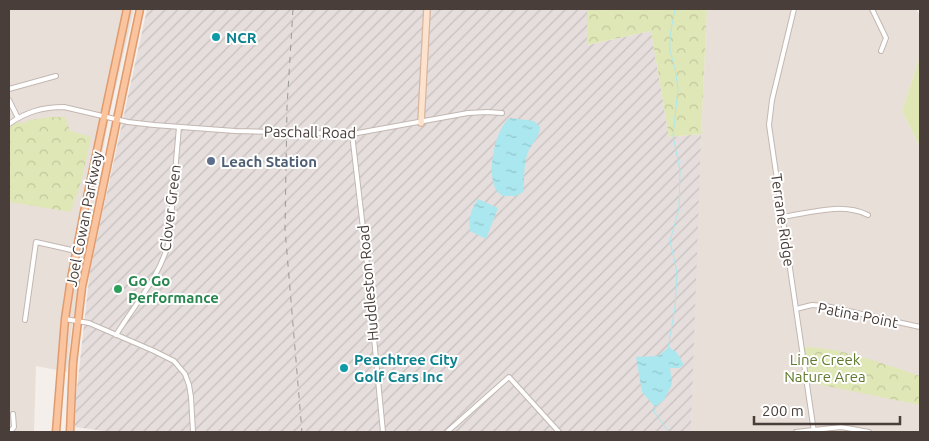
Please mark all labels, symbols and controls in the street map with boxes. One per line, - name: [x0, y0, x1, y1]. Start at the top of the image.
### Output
- place label: NCR: [226, 29, 257, 46]
- marker: NCR: [210, 31, 222, 43]
- street label: Paschall Road: [264, 123, 356, 141]
- street label: Joel Cowan Parkway: [63, 150, 105, 288]
- place label: Leach Station: [221, 153, 317, 170]
- marker: Leach Station: [205, 155, 217, 167]
- street label: Clover Green: [156, 164, 184, 252]
- street label: Terrane Ridge: [768, 172, 798, 268]
- street label: Huddleston Road: [354, 224, 382, 342]
- place label: Go Go Performance: [128, 272, 219, 306]
- marker: Go Go Performance: [112, 283, 124, 295]
- street label: Patina Point: [816, 299, 900, 331]
- place label: Peachtree City Golf Cars Inc: [354, 351, 458, 385]
- park label: Line Creek Nature Area: [784, 351, 866, 385]
- marker: Peachtree City Golf Cars Inc: [338, 362, 350, 374]
- scale bar: [754, 394, 900, 426]
- text: 200 m: [762, 402, 804, 419]

